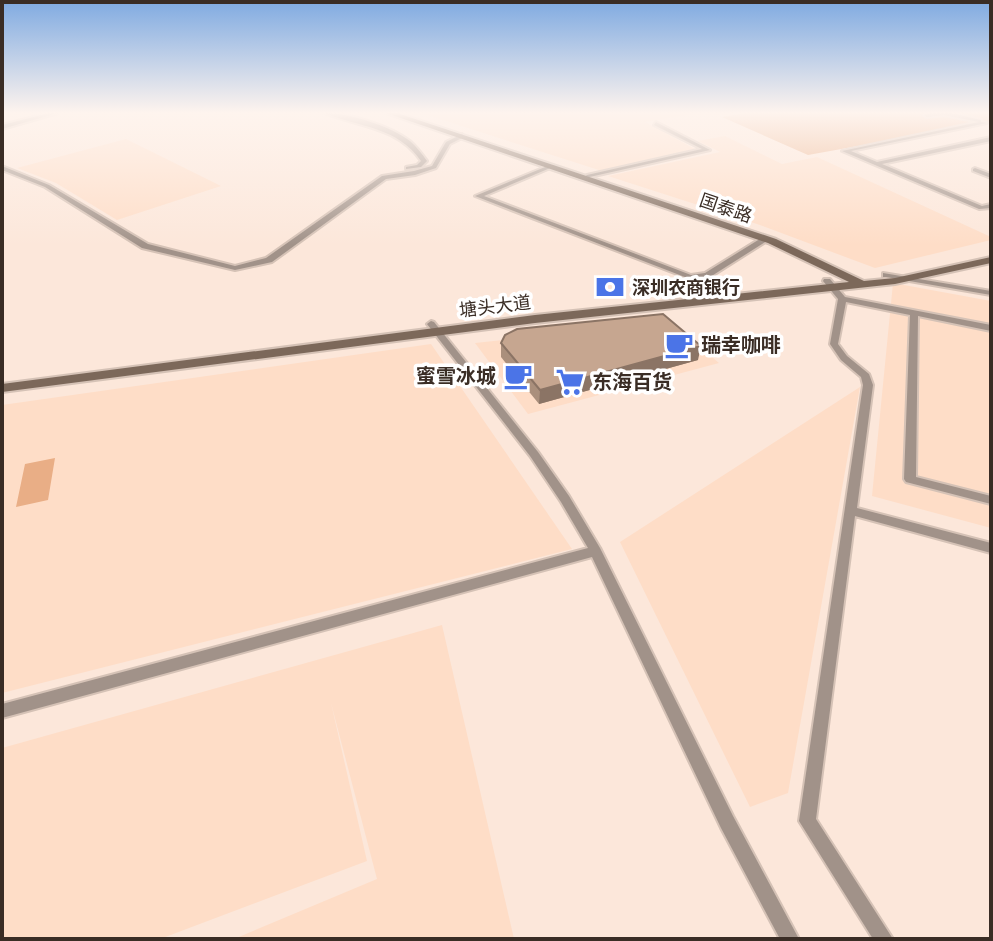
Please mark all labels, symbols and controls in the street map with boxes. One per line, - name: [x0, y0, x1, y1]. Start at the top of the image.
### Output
- street label: 国泰路: [697, 189, 755, 227]
- bank icon: 深圳农商银行: [595, 272, 625, 302]
- place label: 深圳农商银行: [632, 277, 740, 298]
- street label: 塘头大道: [458, 291, 532, 321]
- cafe icon: 瑞幸咖啡: [664, 330, 694, 360]
- place label: 瑞幸咖啡: [701, 333, 781, 357]
- cafe icon: 蜜雪冰城: [503, 361, 533, 391]
- place label: 蜜雪冰城: [416, 364, 496, 388]
- supermarket icon: 东海百货: [555, 367, 585, 397]
- place label: 东海百货: [592, 370, 672, 394]

